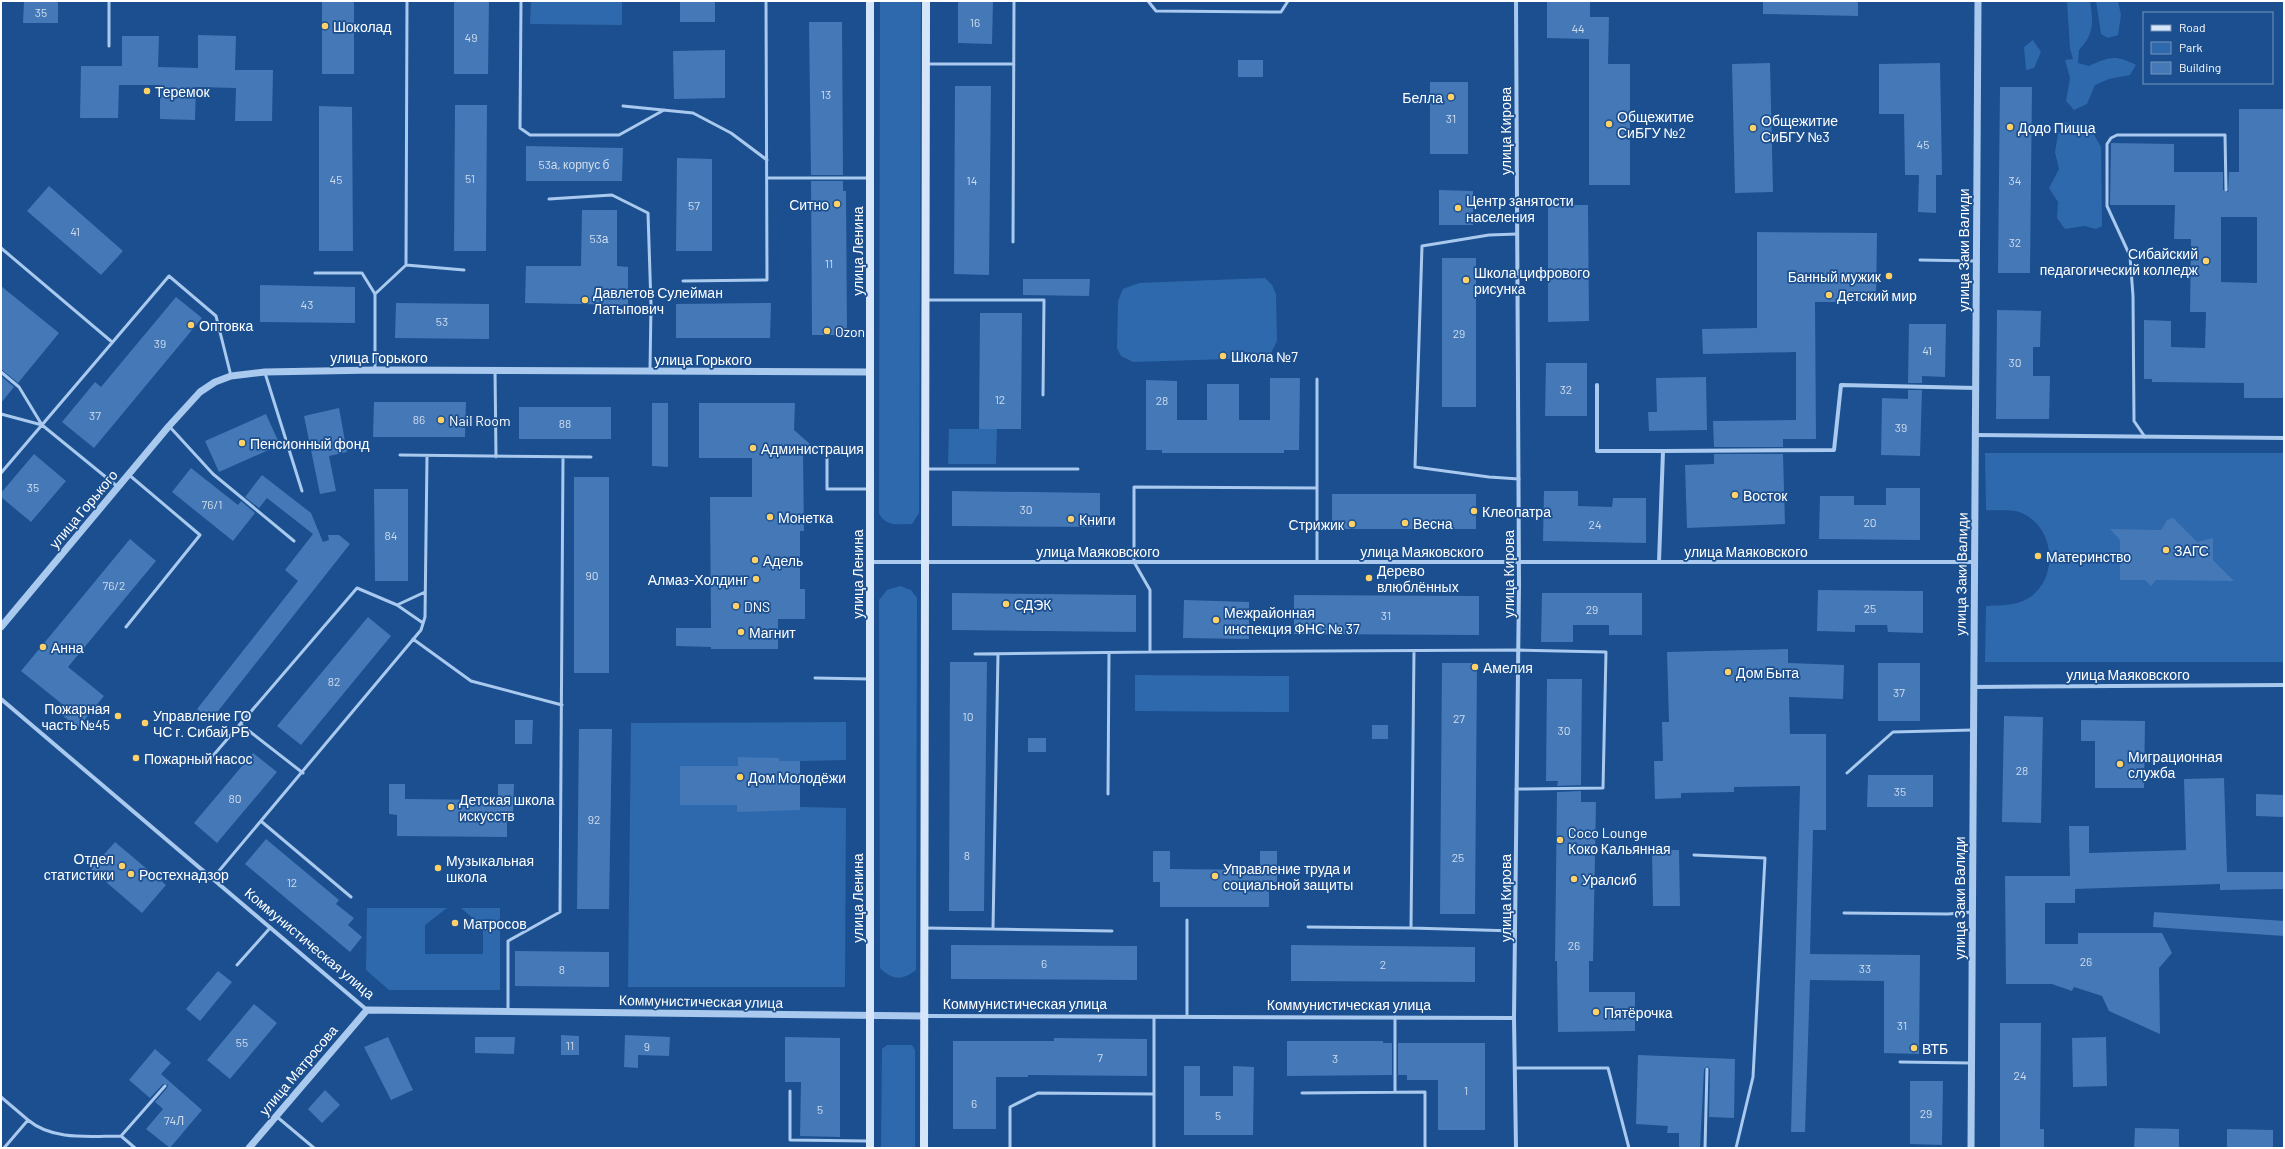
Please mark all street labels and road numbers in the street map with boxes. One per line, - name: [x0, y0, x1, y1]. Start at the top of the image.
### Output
- street label: улица Кирова: [1497, 87, 1514, 175]
- street label: улица Заки Валиди: [1955, 188, 1972, 312]
- street label: улица Ленина: [849, 206, 866, 296]
- street label: улица Горького: [330, 349, 428, 366]
- street label: улица Горького: [654, 351, 752, 368]
- street label: улица Горького: [45, 466, 121, 552]
- street label: улица Заки Валиди: [1951, 512, 1971, 636]
- street label: улица Ленина: [849, 529, 866, 619]
- street label: улица Кирова: [1500, 530, 1517, 618]
- street label: улица Маяковского: [1036, 543, 1160, 560]
- street label: улица Маяковского: [1360, 543, 1484, 560]
- street label: улица Маяковского: [1684, 543, 1808, 560]
- street label: улица Маяковского: [2066, 666, 2190, 683]
- street label: улица Заки Валиди: [1951, 836, 1968, 960]
- street label: улица Ленина: [849, 853, 866, 943]
- street label: улица Кирова: [1497, 854, 1514, 942]
- street label: Коммунистическая улица: [242, 884, 379, 1002]
- street label: Коммунистическая улица: [619, 991, 783, 1011]
- street label: Коммунистическая улица: [943, 995, 1107, 1012]
- street label: Коммунистическая улица: [1267, 996, 1431, 1013]
- street label: улица Матросова: [255, 1021, 341, 1119]

